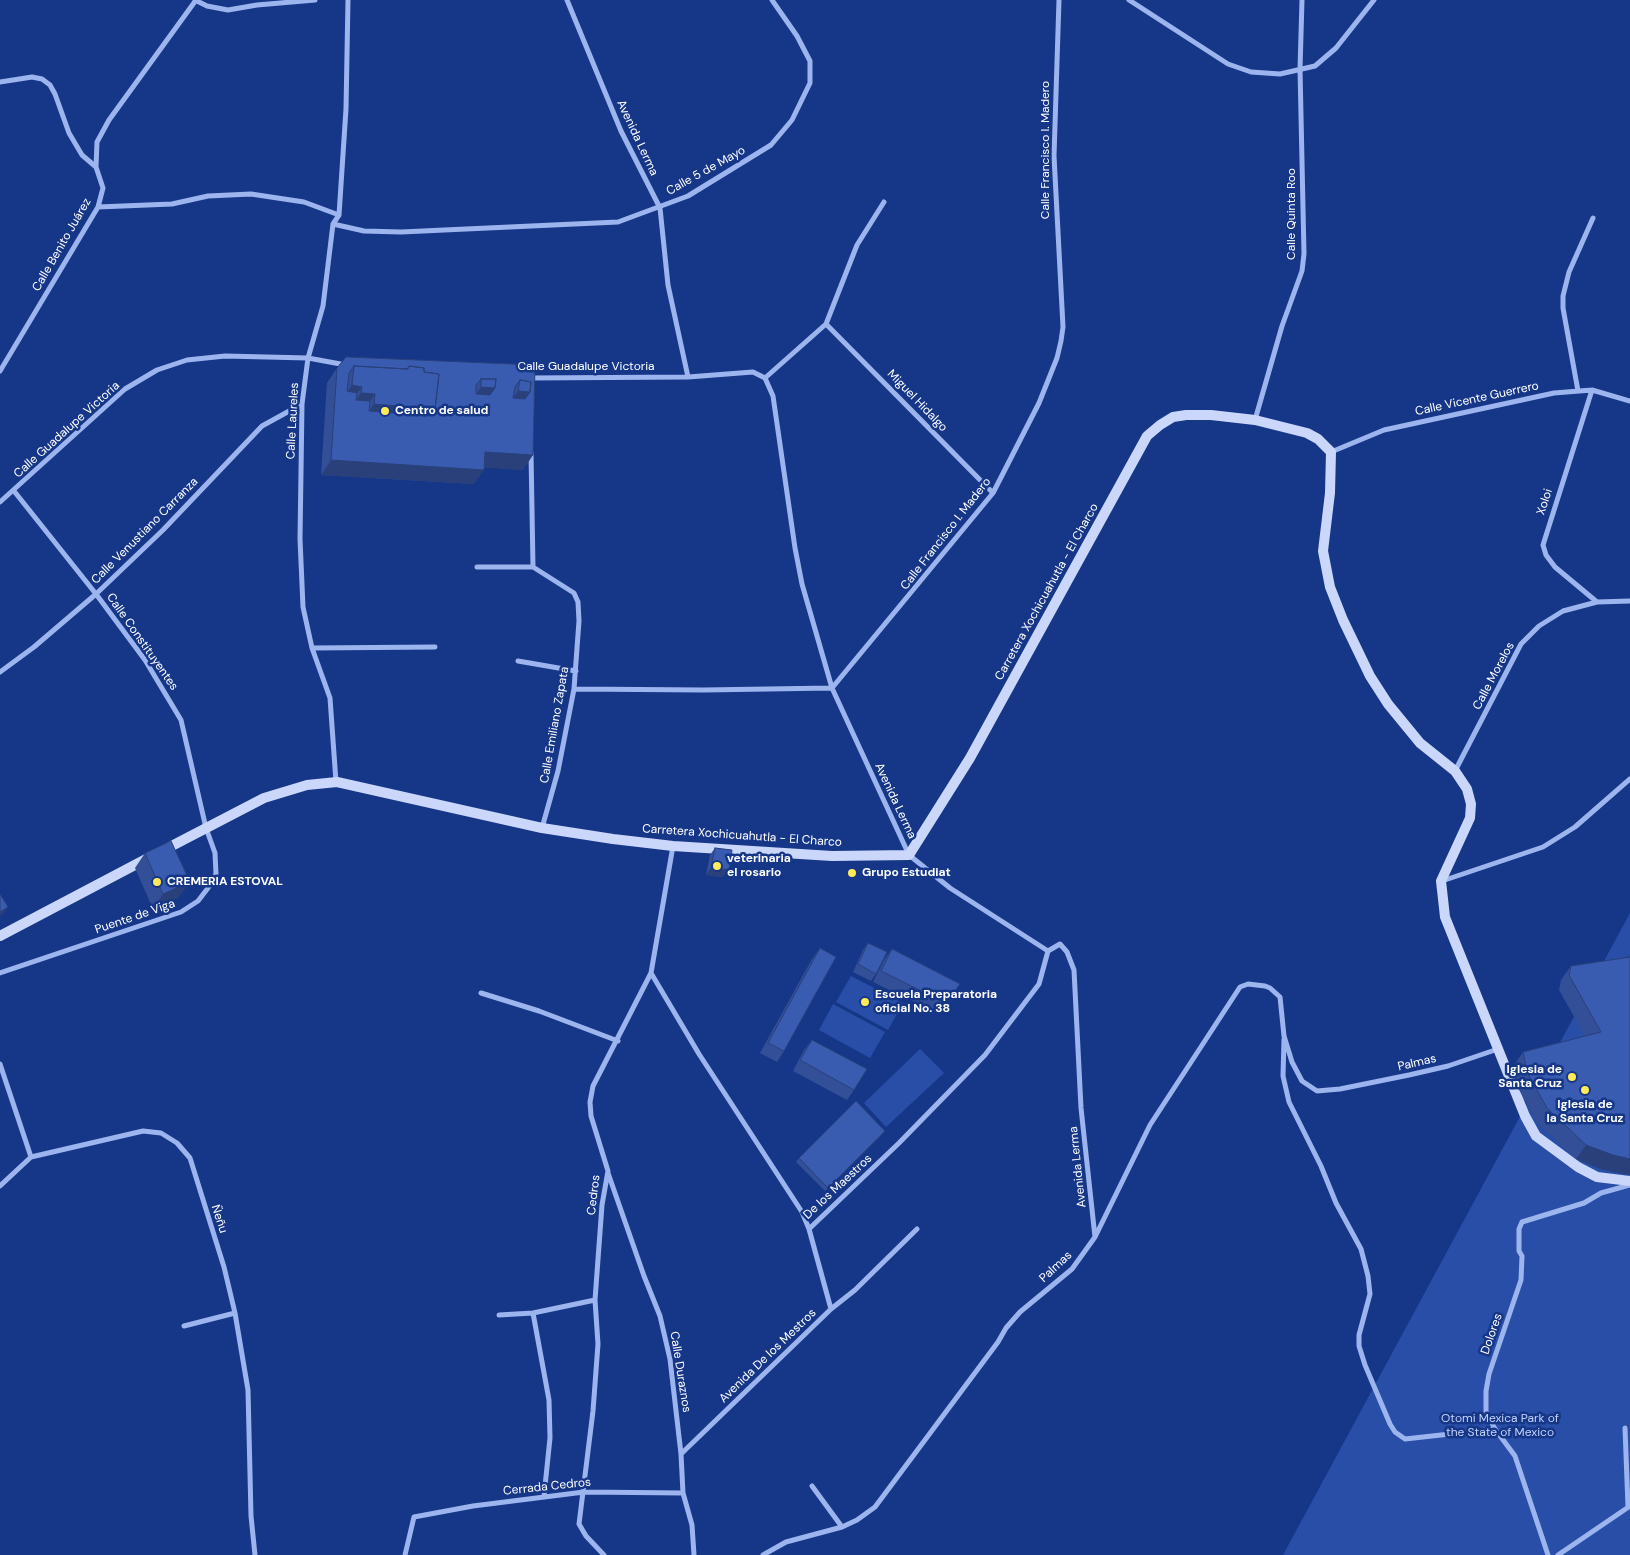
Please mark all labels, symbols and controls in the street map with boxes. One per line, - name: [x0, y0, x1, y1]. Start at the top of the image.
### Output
- street label: Calle Francisco I. Madero: [1039, 81, 1053, 219]
- street label: Avenida Lerma: [613, 98, 661, 178]
- street label: Calle 5 de Mayo: [664, 143, 748, 199]
- street label: Calle Quinta Roo: [1285, 168, 1299, 260]
- street label: Calle Benito Juárez: [29, 196, 95, 294]
- street label: Calle Guadalupe Victoria: [517, 360, 655, 374]
- street label: Miguel Hidalgo: [884, 367, 950, 435]
- street label: Calle Guadalupe Victoria: [11, 379, 123, 481]
- street label: Calle Vicente Guerrero: [1414, 379, 1540, 419]
- street label: Calle Laureles: [284, 382, 302, 460]
- place label: Centro de salud: [395, 404, 488, 418]
- marker: Centro de salud: [379, 405, 391, 417]
- street label: Calle Venustiano Carranza: [89, 475, 201, 587]
- street label: Calle Francisco I. Madero: [898, 475, 994, 593]
- street label: Xoloi: [1534, 487, 1556, 517]
- street label: Carretera Xochicuahutla - El Charco: [992, 501, 1102, 683]
- street label: Calle Constituyentes: [103, 591, 181, 693]
- street label: Calle Morelos: [1470, 640, 1518, 712]
- street label: Calle Emiliano Zapata: [538, 666, 572, 784]
- street label: Avenida Lerma: [871, 761, 919, 841]
- street label: Carretera Xochicuahutla - El Charco: [642, 822, 842, 850]
- place label: veterinaria el rosario: [727, 852, 791, 880]
- marker: veterinaria el rosario: [711, 860, 723, 872]
- place label: Grupo Estudiat: [862, 866, 951, 880]
- marker: Grupo Estudiat: [846, 867, 858, 879]
- place label: CREMERIA ESTOVAL: [167, 875, 283, 889]
- marker: CREMERIA ESTOVAL: [151, 876, 163, 888]
- street label: Puente de Viga: [93, 897, 177, 937]
- place label: Escuela Preparatoria oficial No. 38: [875, 988, 997, 1016]
- marker: Escuela Preparatoria oficial No. 38: [859, 996, 871, 1008]
- street label: Palmas: [1396, 1052, 1438, 1074]
- place label: Iglesia de Santa Cruz: [1498, 1063, 1562, 1091]
- marker: Iglesia de Santa Cruz: [1566, 1071, 1578, 1083]
- marker: Iglesia de la Santa Cruz: [1579, 1084, 1591, 1096]
- place label: Iglesia de la Santa Cruz: [1547, 1098, 1623, 1126]
- street label: Avenida Lerma: [1067, 1126, 1089, 1208]
- street label: De los Maestros: [801, 1152, 875, 1222]
- street label: Cedros: [584, 1174, 604, 1216]
- street label: Ñeñu: [208, 1203, 230, 1235]
- street label: Palmas: [1037, 1248, 1075, 1286]
- street label: Avenida De los Mestros: [717, 1306, 819, 1406]
- street label: Dolores: [1478, 1312, 1506, 1356]
- street label: Calle Duraznos: [666, 1330, 694, 1414]
- park label: Otomi Mexica Park of the State of Mexico: [1441, 1412, 1559, 1440]
- street label: Cerrada Cedros: [502, 1475, 592, 1499]

